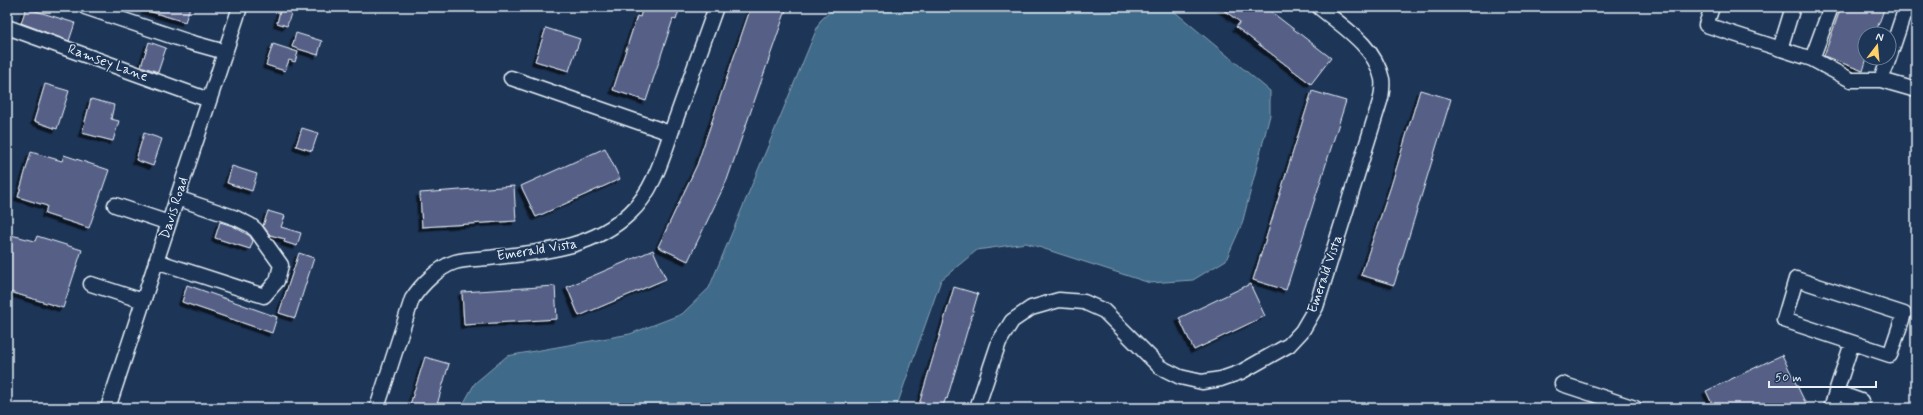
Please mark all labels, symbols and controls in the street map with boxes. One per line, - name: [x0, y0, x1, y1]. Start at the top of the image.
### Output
- north arrow: [1857, 26, 1897, 66]
- text: N: [1874, 30, 1885, 45]
- street label: Ramsey Lane: [65, 40, 151, 86]
- street label: Davis Road: [156, 175, 192, 241]
- street label: Emerald Vista: [1303, 233, 1347, 315]
- street label: Emerald Vista: [496, 235, 578, 265]
- scale bar: [1769, 363, 1876, 389]
- text: 50 m: [1775, 370, 1802, 386]

